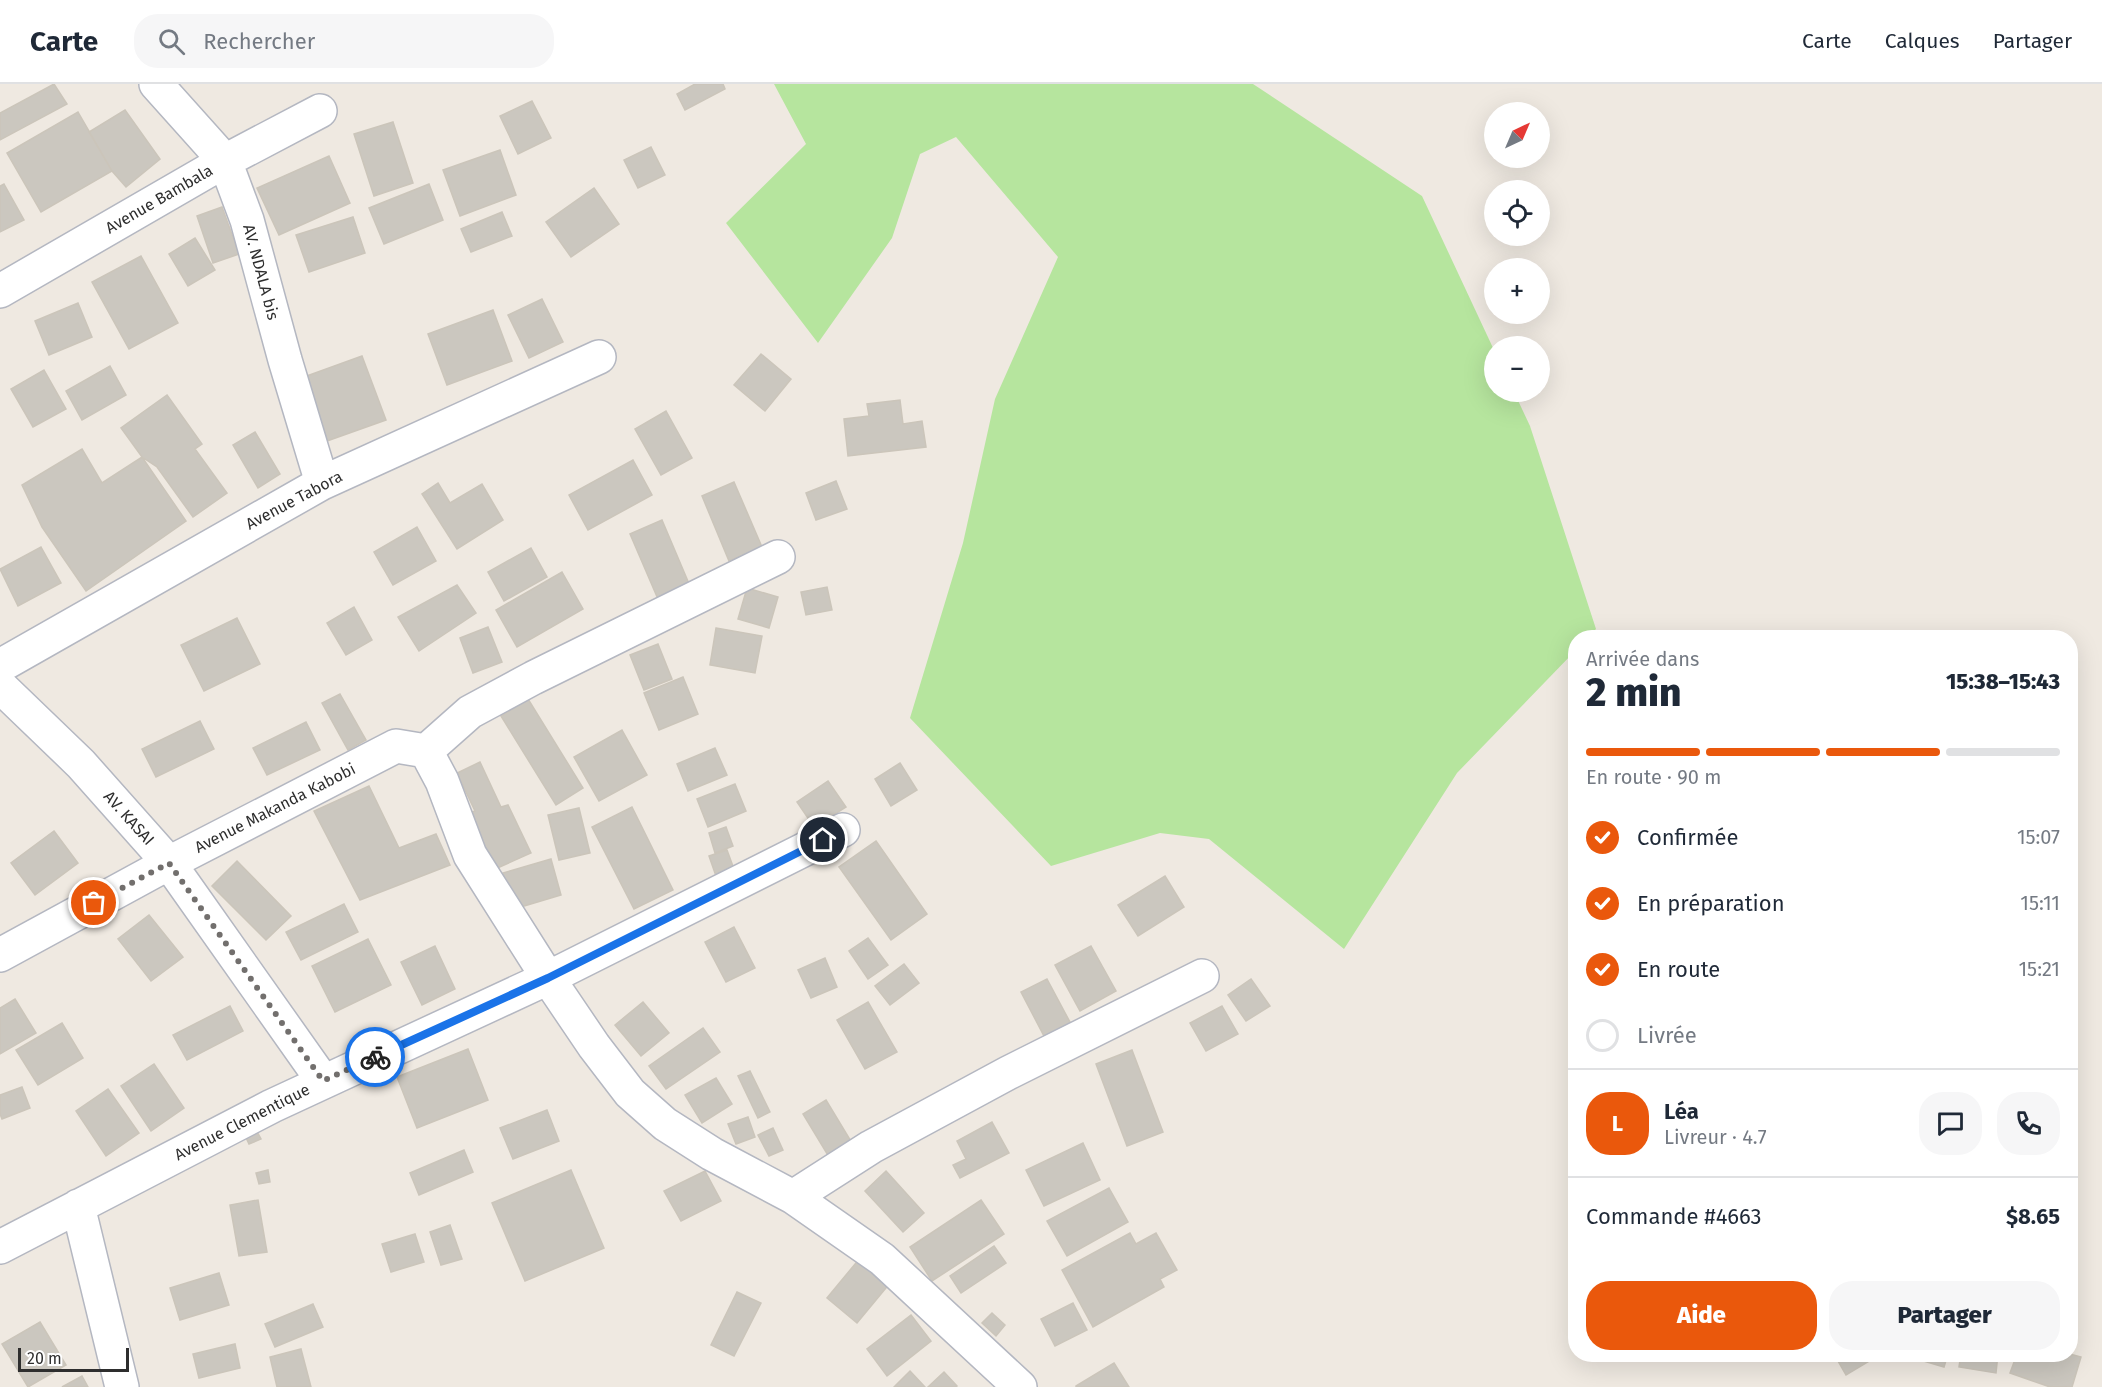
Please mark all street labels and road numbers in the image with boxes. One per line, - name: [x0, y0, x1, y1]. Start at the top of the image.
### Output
- street label: Avenue Bambala: [102, 161, 216, 237]
- street label: AV. NDALA bis: [239, 222, 283, 322]
- street label: Avenue Tabora: [242, 467, 346, 533]
- street label: Avenue Makanda Kabobi: [191, 759, 359, 857]
- street label: AV. KASAI: [100, 787, 158, 849]
- street label: Avenue Clementique: [171, 1080, 313, 1164]

